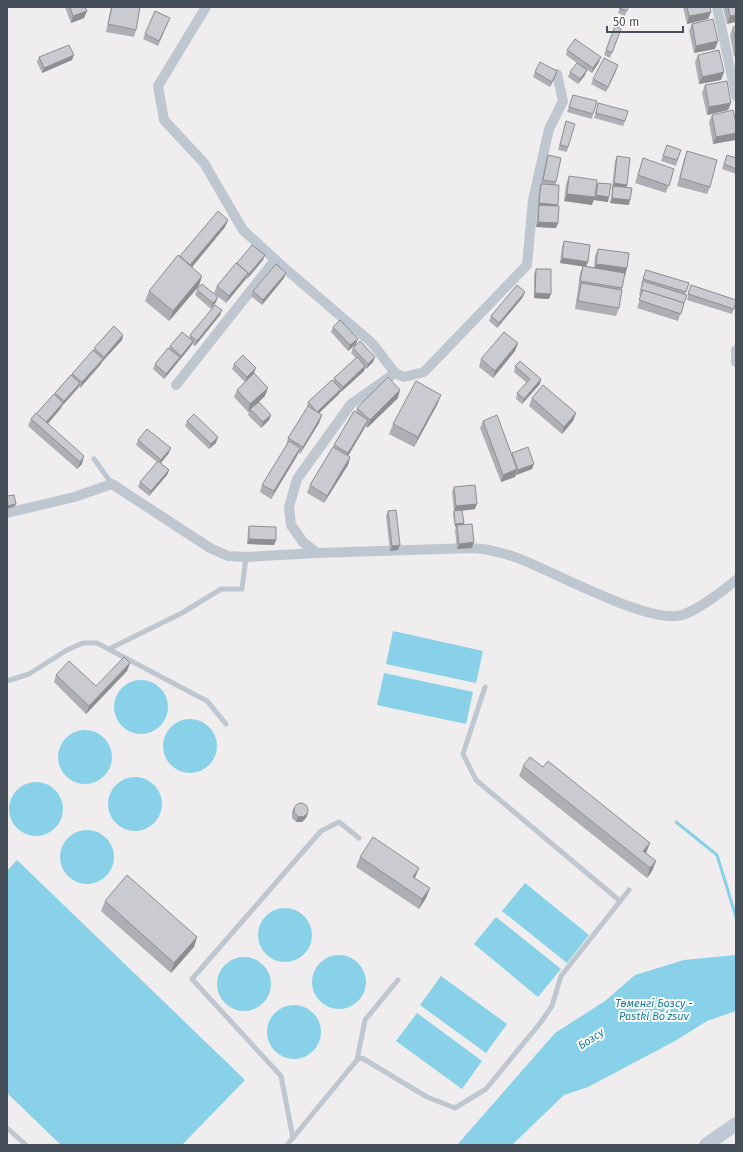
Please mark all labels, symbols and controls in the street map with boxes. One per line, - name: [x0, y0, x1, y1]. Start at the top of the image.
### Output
- scale bar: [607, 8, 683, 34]
- text: 50 m: [613, 15, 639, 29]
- water label: Төменгі Бозсу - Pastki Boʻzsuv: [615, 997, 693, 1023]
- water label: Бозсу: [576, 1025, 607, 1052]

